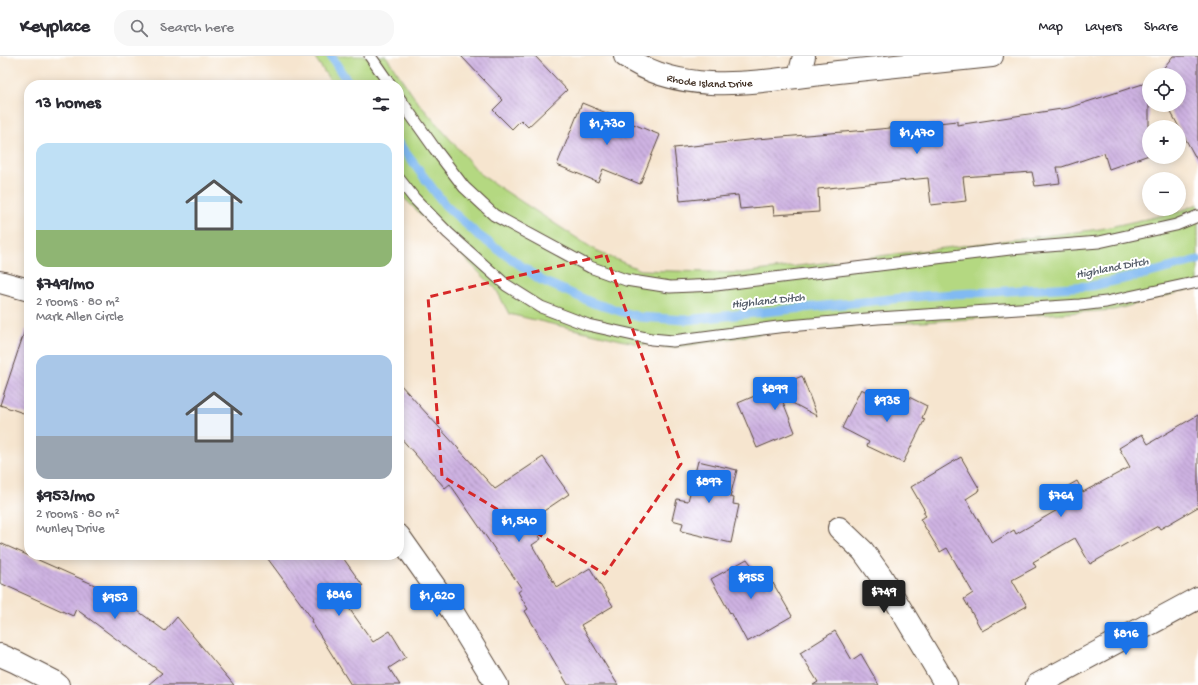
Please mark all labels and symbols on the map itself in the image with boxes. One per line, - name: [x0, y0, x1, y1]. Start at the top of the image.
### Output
- street label: Rhode Island Drive: [665, 72, 753, 91]
- pin: $1,730: [574, 112, 640, 146]
- pin: $1,470: [884, 121, 950, 155]
- water label: Highland Ditch: [1075, 255, 1150, 283]
- water label: Highland Ditch: [731, 291, 806, 313]
- pin: $899: [751, 377, 799, 411]
- pin: $935: [863, 389, 911, 423]
- pin: $897: [685, 470, 733, 504]
- pin: $764: [1037, 484, 1085, 518]
- pin: $1,540: [486, 509, 552, 543]
- pin: $955: [727, 566, 775, 600]
- pin: $749: [860, 580, 908, 614]
- pin: $846: [315, 583, 363, 617]
- pin: $1,620: [404, 584, 470, 618]
- pin: $953: [91, 586, 139, 620]
- pin: $816: [1102, 622, 1150, 656]

